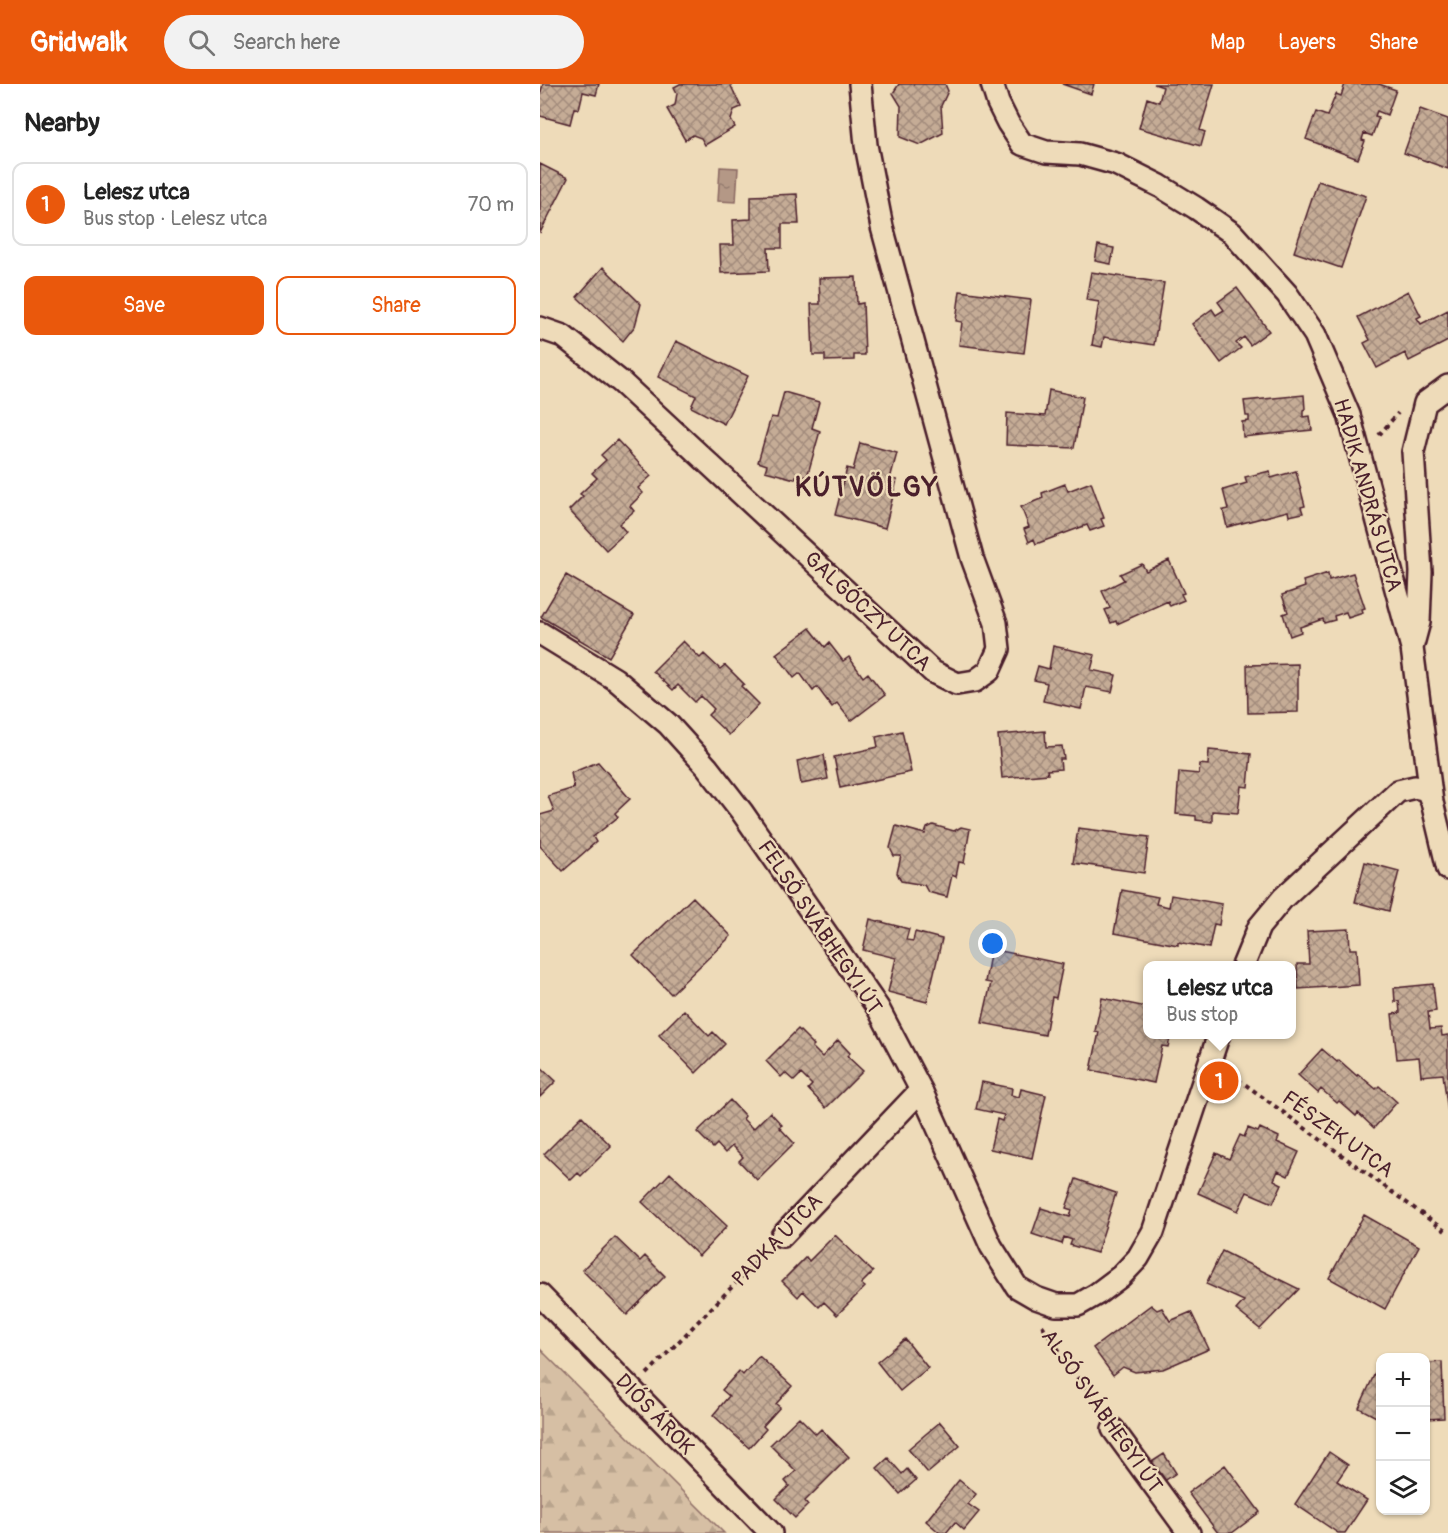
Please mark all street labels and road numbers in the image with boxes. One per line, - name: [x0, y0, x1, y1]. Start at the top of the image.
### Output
- street label: HADIK ANDRÁS UTCA: [1327, 396, 1408, 595]
- street label: GALGÓCZY UTCA: [799, 545, 937, 677]
- street label: FELSŐ SVÁBHEGYI ÚT: [751, 835, 888, 1020]
- street label: FÉSZEK UTCA: [1277, 1085, 1399, 1184]
- street label: PADKA UTCA: [726, 1188, 828, 1293]
- street label: ALSÓ SVÁBHEGYI ÚT: [1035, 1324, 1169, 1499]
- street label: DIÓS ÁROK: [609, 1367, 701, 1461]

